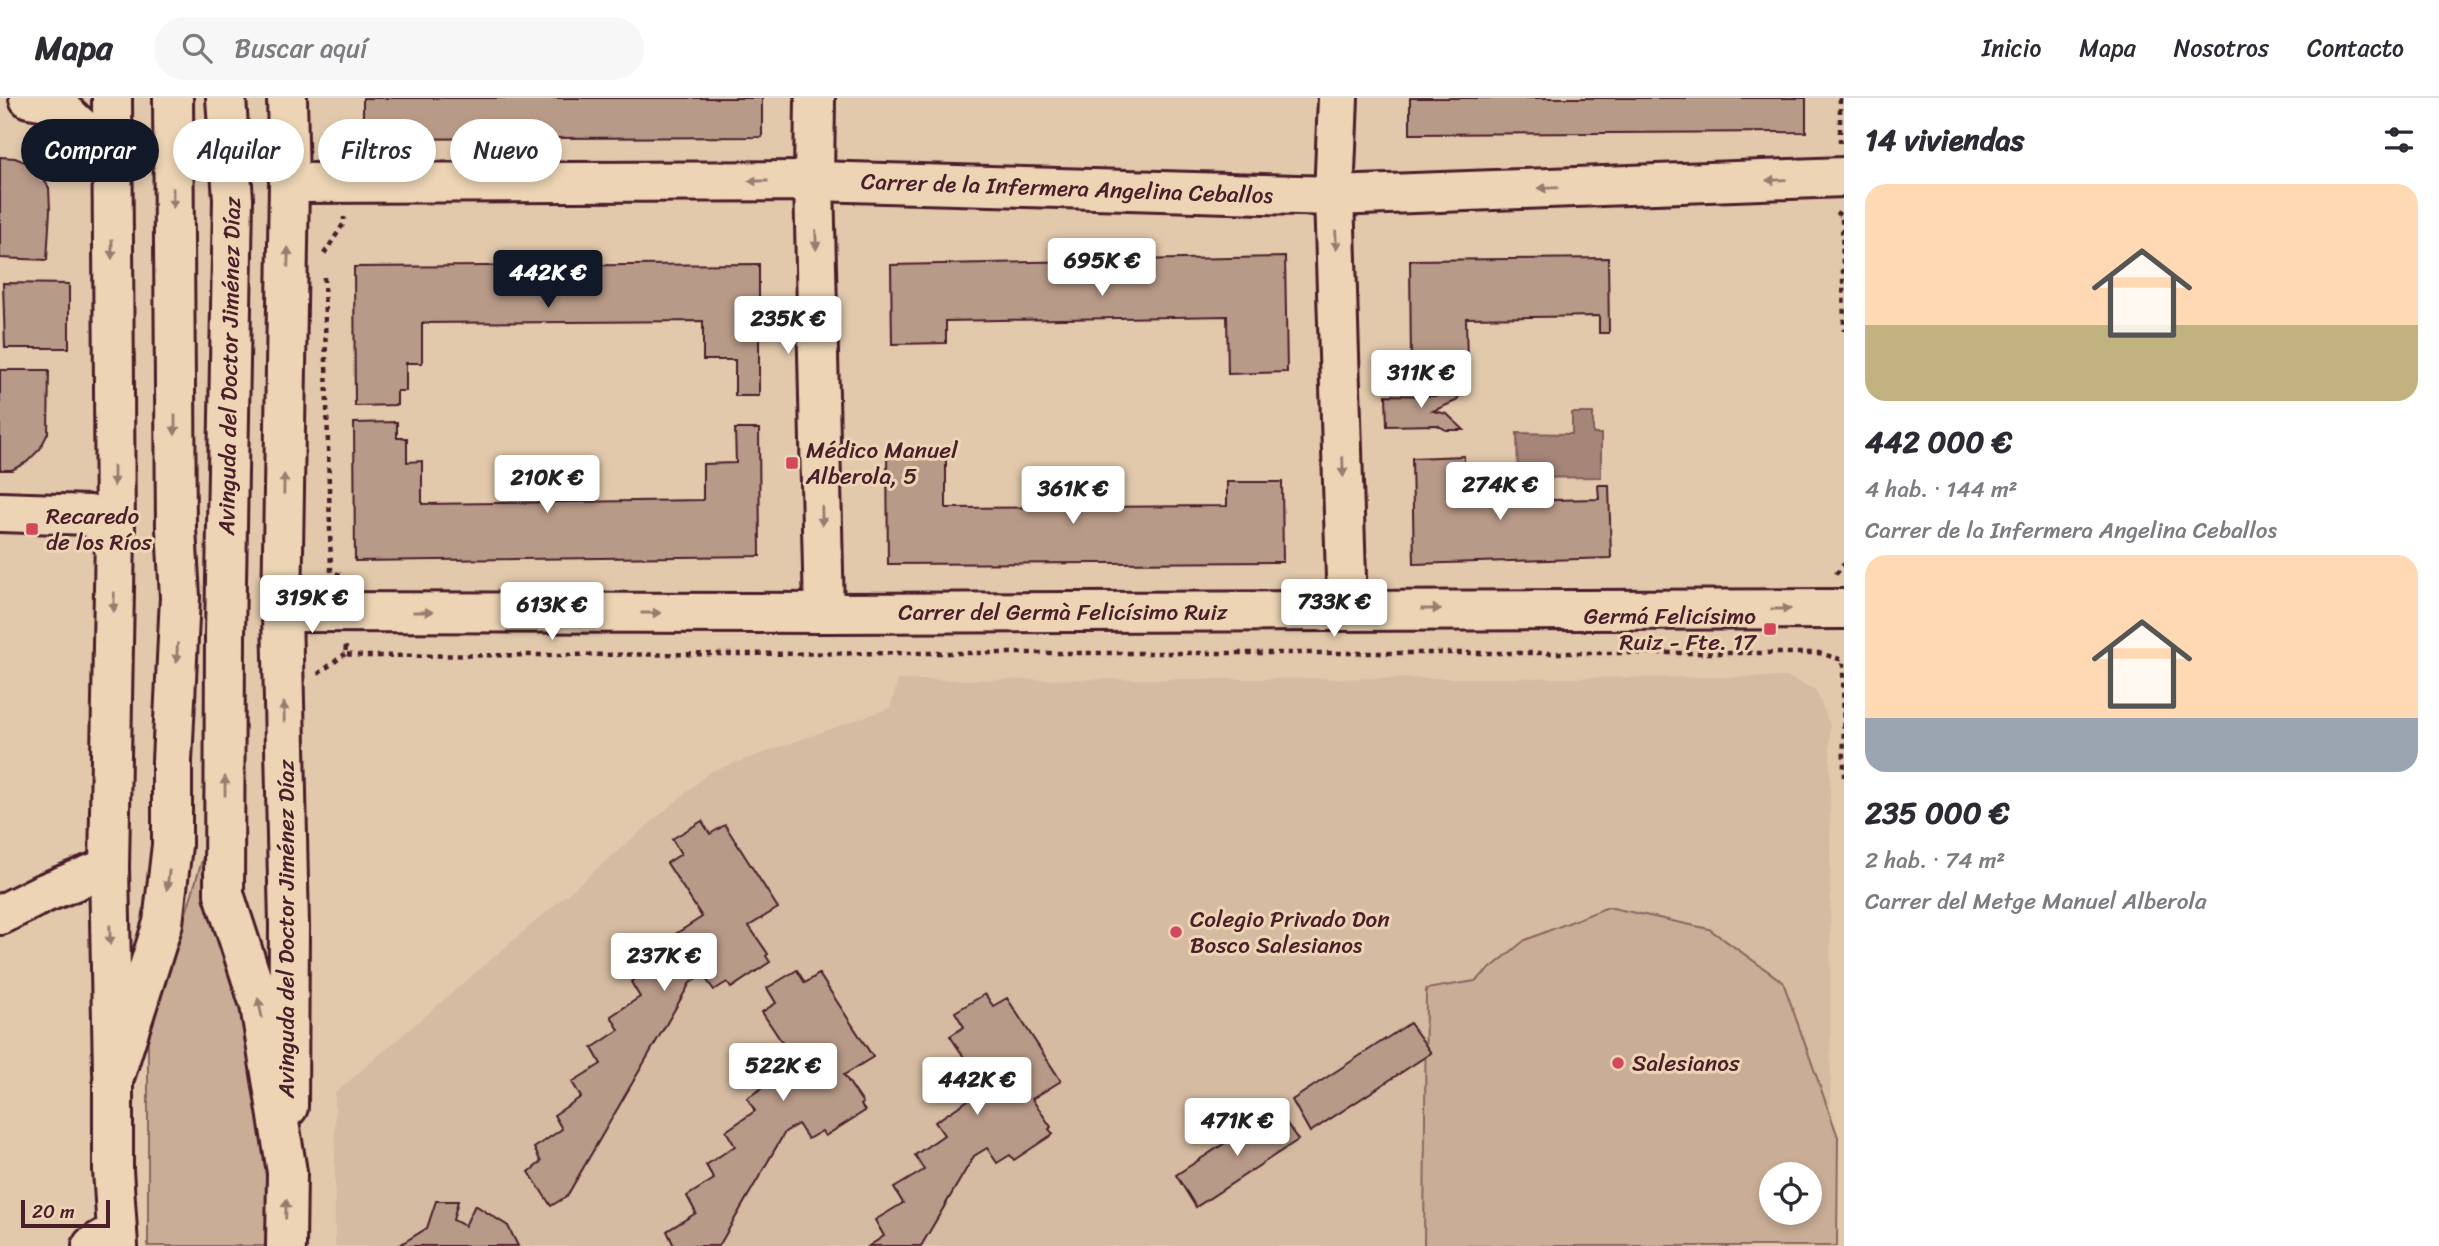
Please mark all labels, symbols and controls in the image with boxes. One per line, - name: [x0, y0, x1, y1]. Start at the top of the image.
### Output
- search box: [154, 17, 644, 80]
- text: Mapa: [35, 19, 112, 77]
- text: Buscar aquí: [234, 25, 367, 71]
- text: Inicio: [1982, 27, 2041, 69]
- text: Mapa: [2079, 27, 2136, 69]
- text: Nosotros: [2174, 27, 2269, 69]
- text: Contacto: [2307, 27, 2404, 69]
- icon: search: [178, 29, 216, 67]
- text: 14 viviendas: [1865, 113, 2024, 167]
- chip: Comprar: [21, 119, 159, 182]
- chip: Alquilar: [173, 119, 304, 182]
- chip: Filtros: [318, 119, 436, 182]
- chip: Nuevo: [450, 119, 562, 182]
- icon: filters: [2380, 121, 2418, 159]
- street label: Carrer de la Infermera Angelina Ceballos: [860, 161, 1274, 216]
- one-way arrow: [1765, 174, 1787, 185]
- one-way arrow: [747, 175, 769, 187]
- one-way arrow: [1537, 183, 1559, 194]
- one-way arrow: [167, 187, 179, 209]
- street label: Avinguda del Doctor Jiménez Díaz: [206, 195, 253, 537]
- one-way arrow: [810, 229, 821, 251]
- one-way arrow: [1330, 229, 1341, 251]
- icon: home: [2079, 230, 2205, 356]
- one-way arrow: [106, 238, 118, 260]
- pin: 695K €: [1045, 238, 1159, 298]
- text: 695K €: [1064, 240, 1140, 281]
- one-way arrow: [282, 246, 294, 268]
- pin: 442K €: [491, 250, 605, 310]
- text: 442K €: [509, 252, 587, 293]
- pin: 235K €: [731, 296, 845, 356]
- text: 235K €: [750, 298, 826, 339]
- pin: 311K €: [1364, 350, 1478, 410]
- text: 311K €: [1387, 352, 1455, 393]
- one-way arrow: [169, 415, 181, 437]
- text: 442 000 €: [1865, 415, 2012, 469]
- place label: Médico Manuel Alberola, 5: [805, 430, 958, 497]
- marker: Médico Manuel Alberola, 5: [784, 455, 800, 471]
- pin: 210K €: [490, 456, 604, 515]
- one-way arrow: [1337, 456, 1349, 478]
- text: 210K €: [511, 457, 583, 498]
- pin: 274K €: [1443, 462, 1557, 522]
- text: 274K €: [1462, 464, 1538, 505]
- one-way arrow: [108, 466, 120, 488]
- pin: 361K €: [1016, 466, 1130, 526]
- text: 361K €: [1038, 468, 1108, 509]
- text: 4 hab. · 144 m²: [1865, 469, 2018, 510]
- one-way arrow: [278, 473, 290, 495]
- place label: Recaredo de los Ríos: [46, 496, 152, 563]
- one-way arrow: [816, 505, 827, 527]
- text: Carrer de la Infermera Angelina Ceballos: [1865, 510, 2277, 551]
- marker: Recaredo de los Ríos: [24, 521, 40, 537]
- pin: 319K €: [255, 575, 369, 635]
- text: 319K €: [276, 577, 348, 618]
- pin: 733K €: [1277, 580, 1391, 639]
- text: 733K €: [1297, 581, 1371, 622]
- pin: 613K €: [495, 582, 609, 642]
- text: 613K €: [517, 584, 587, 625]
- one-way arrow: [108, 592, 119, 614]
- street label: Carrer del Germà Felicísimo Ruiz: [898, 592, 1228, 633]
- place label: Germá Felicísimo Ruiz - Fte. 17: [1584, 596, 1758, 663]
- icon: home: [2079, 601, 2205, 727]
- one-way arrow: [1420, 603, 1442, 615]
- one-way arrow: [1770, 603, 1792, 615]
- one-way arrow: [413, 606, 435, 618]
- one-way arrow: [640, 607, 662, 619]
- marker: Germá Felicísimo Ruiz - Fte. 17: [1762, 621, 1778, 637]
- one-way arrow: [172, 642, 183, 664]
- one-way arrow: [278, 701, 289, 723]
- street label: Avinguda del Doctor Jiménez Díaz: [266, 759, 307, 1099]
- one-way arrow: [219, 775, 231, 797]
- text: 235 000 €: [1865, 786, 2010, 840]
- text: 2 hab. · 74 m²: [1865, 840, 2005, 881]
- one-way arrow: [162, 869, 173, 891]
- text: Carrer del Metge Manuel Alberola: [1865, 881, 2207, 922]
- place label: Colegio Privado Don Bosco Salesianos: [1190, 899, 1390, 966]
- one-way arrow: [105, 924, 116, 946]
- marker: Colegio Privado Don Bosco Salesianos: [1168, 924, 1184, 940]
- pin: 237K €: [607, 934, 721, 993]
- text: 237K €: [627, 935, 701, 976]
- one-way arrow: [254, 997, 265, 1019]
- place label: Salesianos: [1632, 1043, 1740, 1084]
- pin: 522K €: [726, 1044, 840, 1103]
- text: 522K €: [745, 1045, 821, 1086]
- marker: Salesianos: [1610, 1055, 1626, 1071]
- pin: 442K €: [920, 1058, 1034, 1117]
- text: 442K €: [938, 1059, 1016, 1100]
- pin: 471K €: [1180, 1098, 1294, 1158]
- text: 471K €: [1201, 1100, 1273, 1141]
- map controls: [1759, 1162, 1822, 1225]
- button: locate: [1759, 1162, 1822, 1225]
- text: 20 m: [32, 1195, 75, 1228]
- scale bar: [21, 1197, 110, 1229]
- one-way arrow: [280, 1198, 291, 1220]

